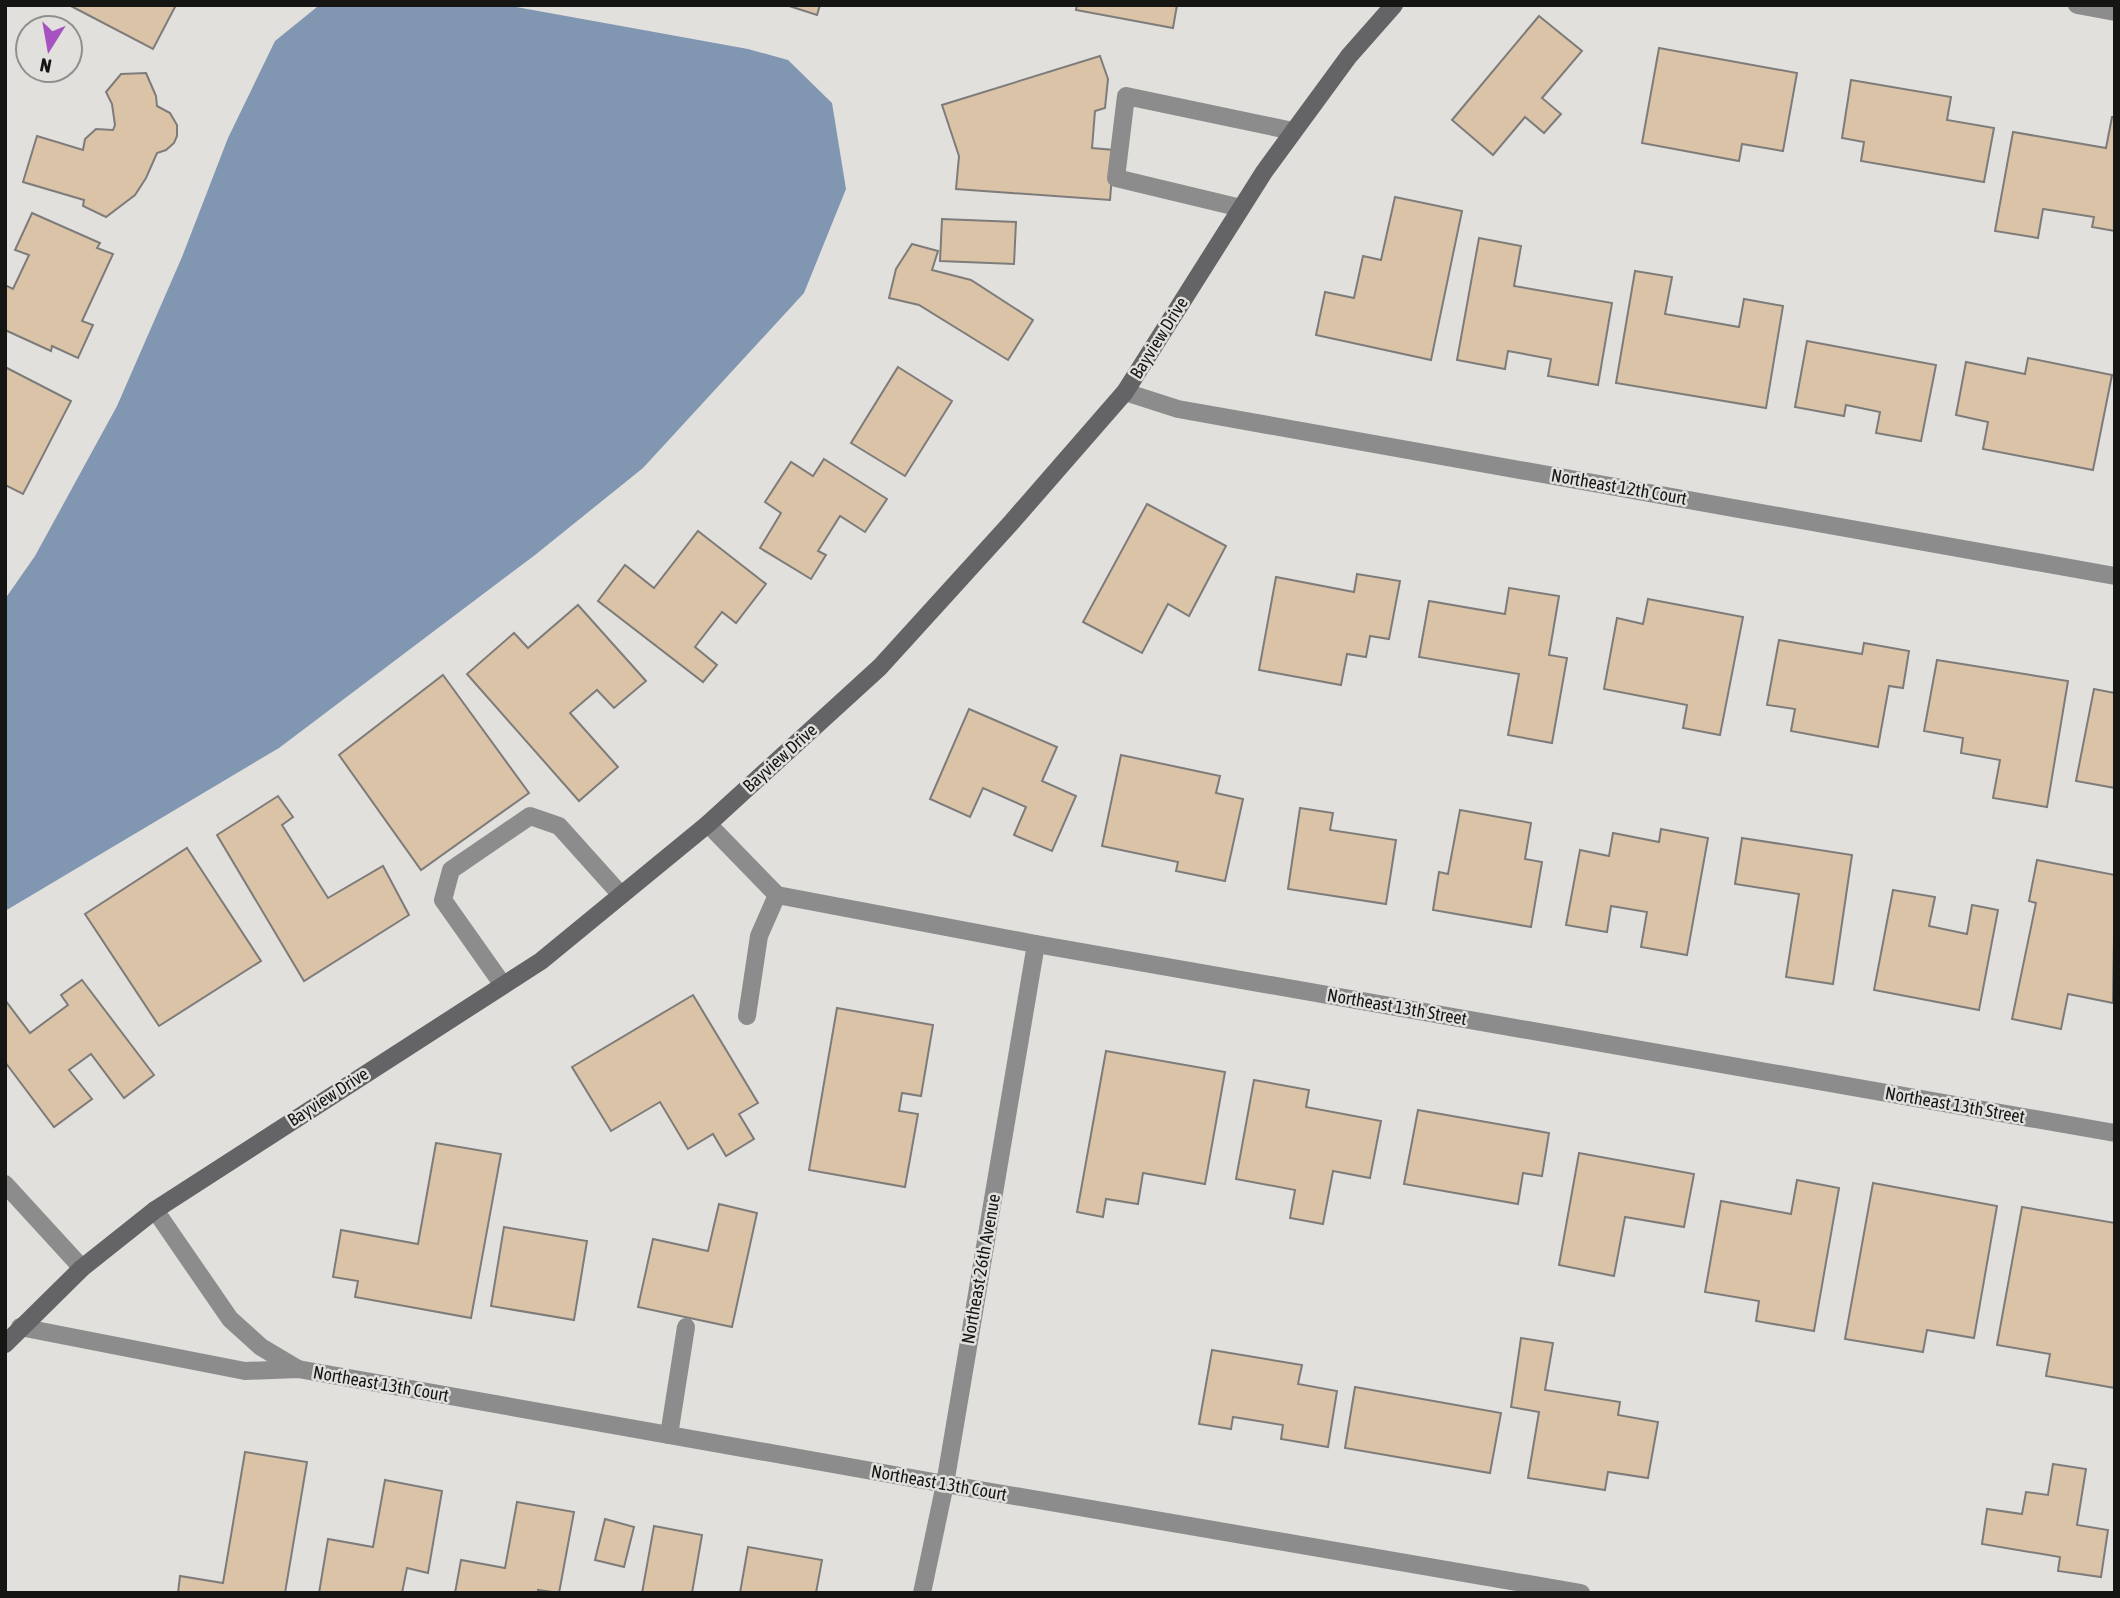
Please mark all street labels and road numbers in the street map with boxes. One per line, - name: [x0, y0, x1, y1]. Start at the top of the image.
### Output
- street label: Bayview Drive: [1125, 293, 1192, 382]
- street label: Northeast 12th Court: [1550, 464, 1689, 509]
- street label: Bayview Drive: [738, 719, 821, 796]
- street label: Northeast 13th Street: [1326, 984, 1469, 1029]
- street label: Bayview Drive: [283, 1063, 372, 1130]
- street label: Northeast 13th Street: [1884, 1082, 2027, 1127]
- street label: Northeast 26th Avenue: [957, 1192, 1004, 1345]
- street label: Northeast 13th Court: [312, 1361, 451, 1406]
- street label: Northeast 13th Court: [870, 1460, 1009, 1505]

